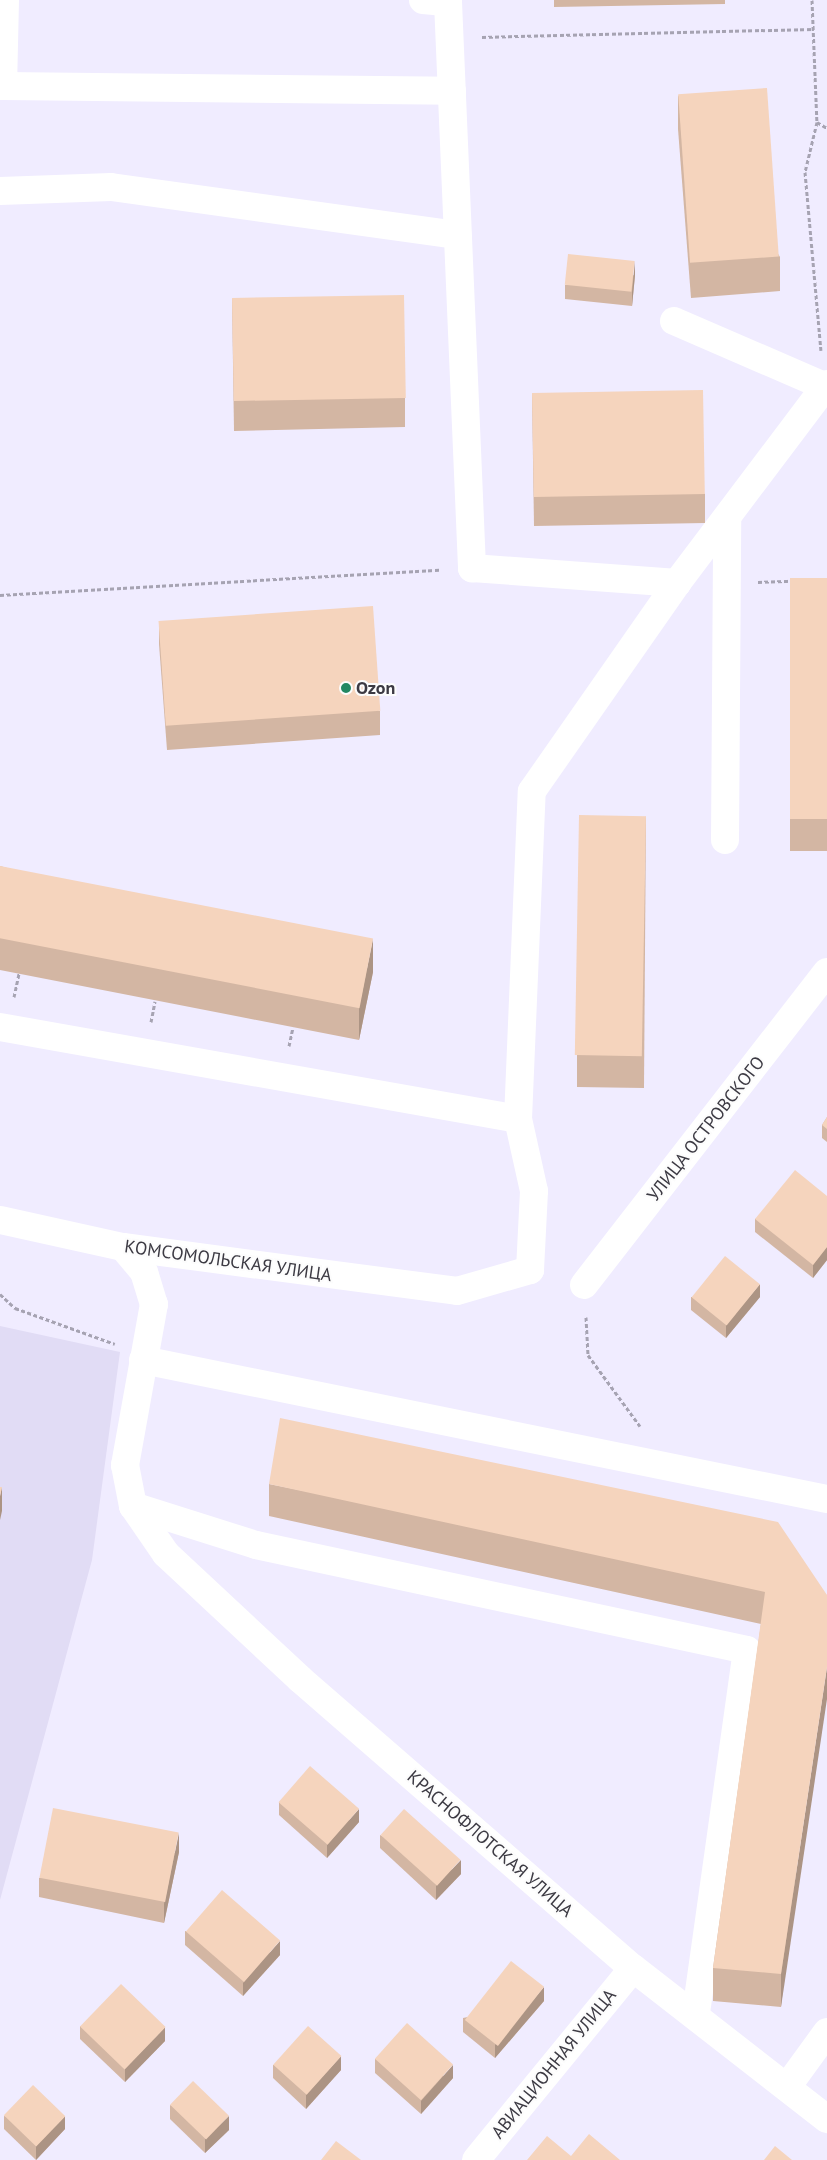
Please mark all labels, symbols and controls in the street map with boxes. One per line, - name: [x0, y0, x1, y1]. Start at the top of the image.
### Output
- place label: Ozon: [356, 677, 395, 699]
- marker: Ozon: [340, 682, 352, 694]
- street label: УЛИЦА ОСТРОВСКОГО: [643, 1052, 769, 1206]
- street label: КОМСОМОЛЬСКАЯ УЛИЦА: [123, 1236, 333, 1286]
- street label: КРАСНОФЛОТСКАЯ УЛИЦА: [403, 1766, 577, 1922]
- street label: АВИАЦИОННАЯ УЛИЦА: [487, 1985, 621, 2143]

